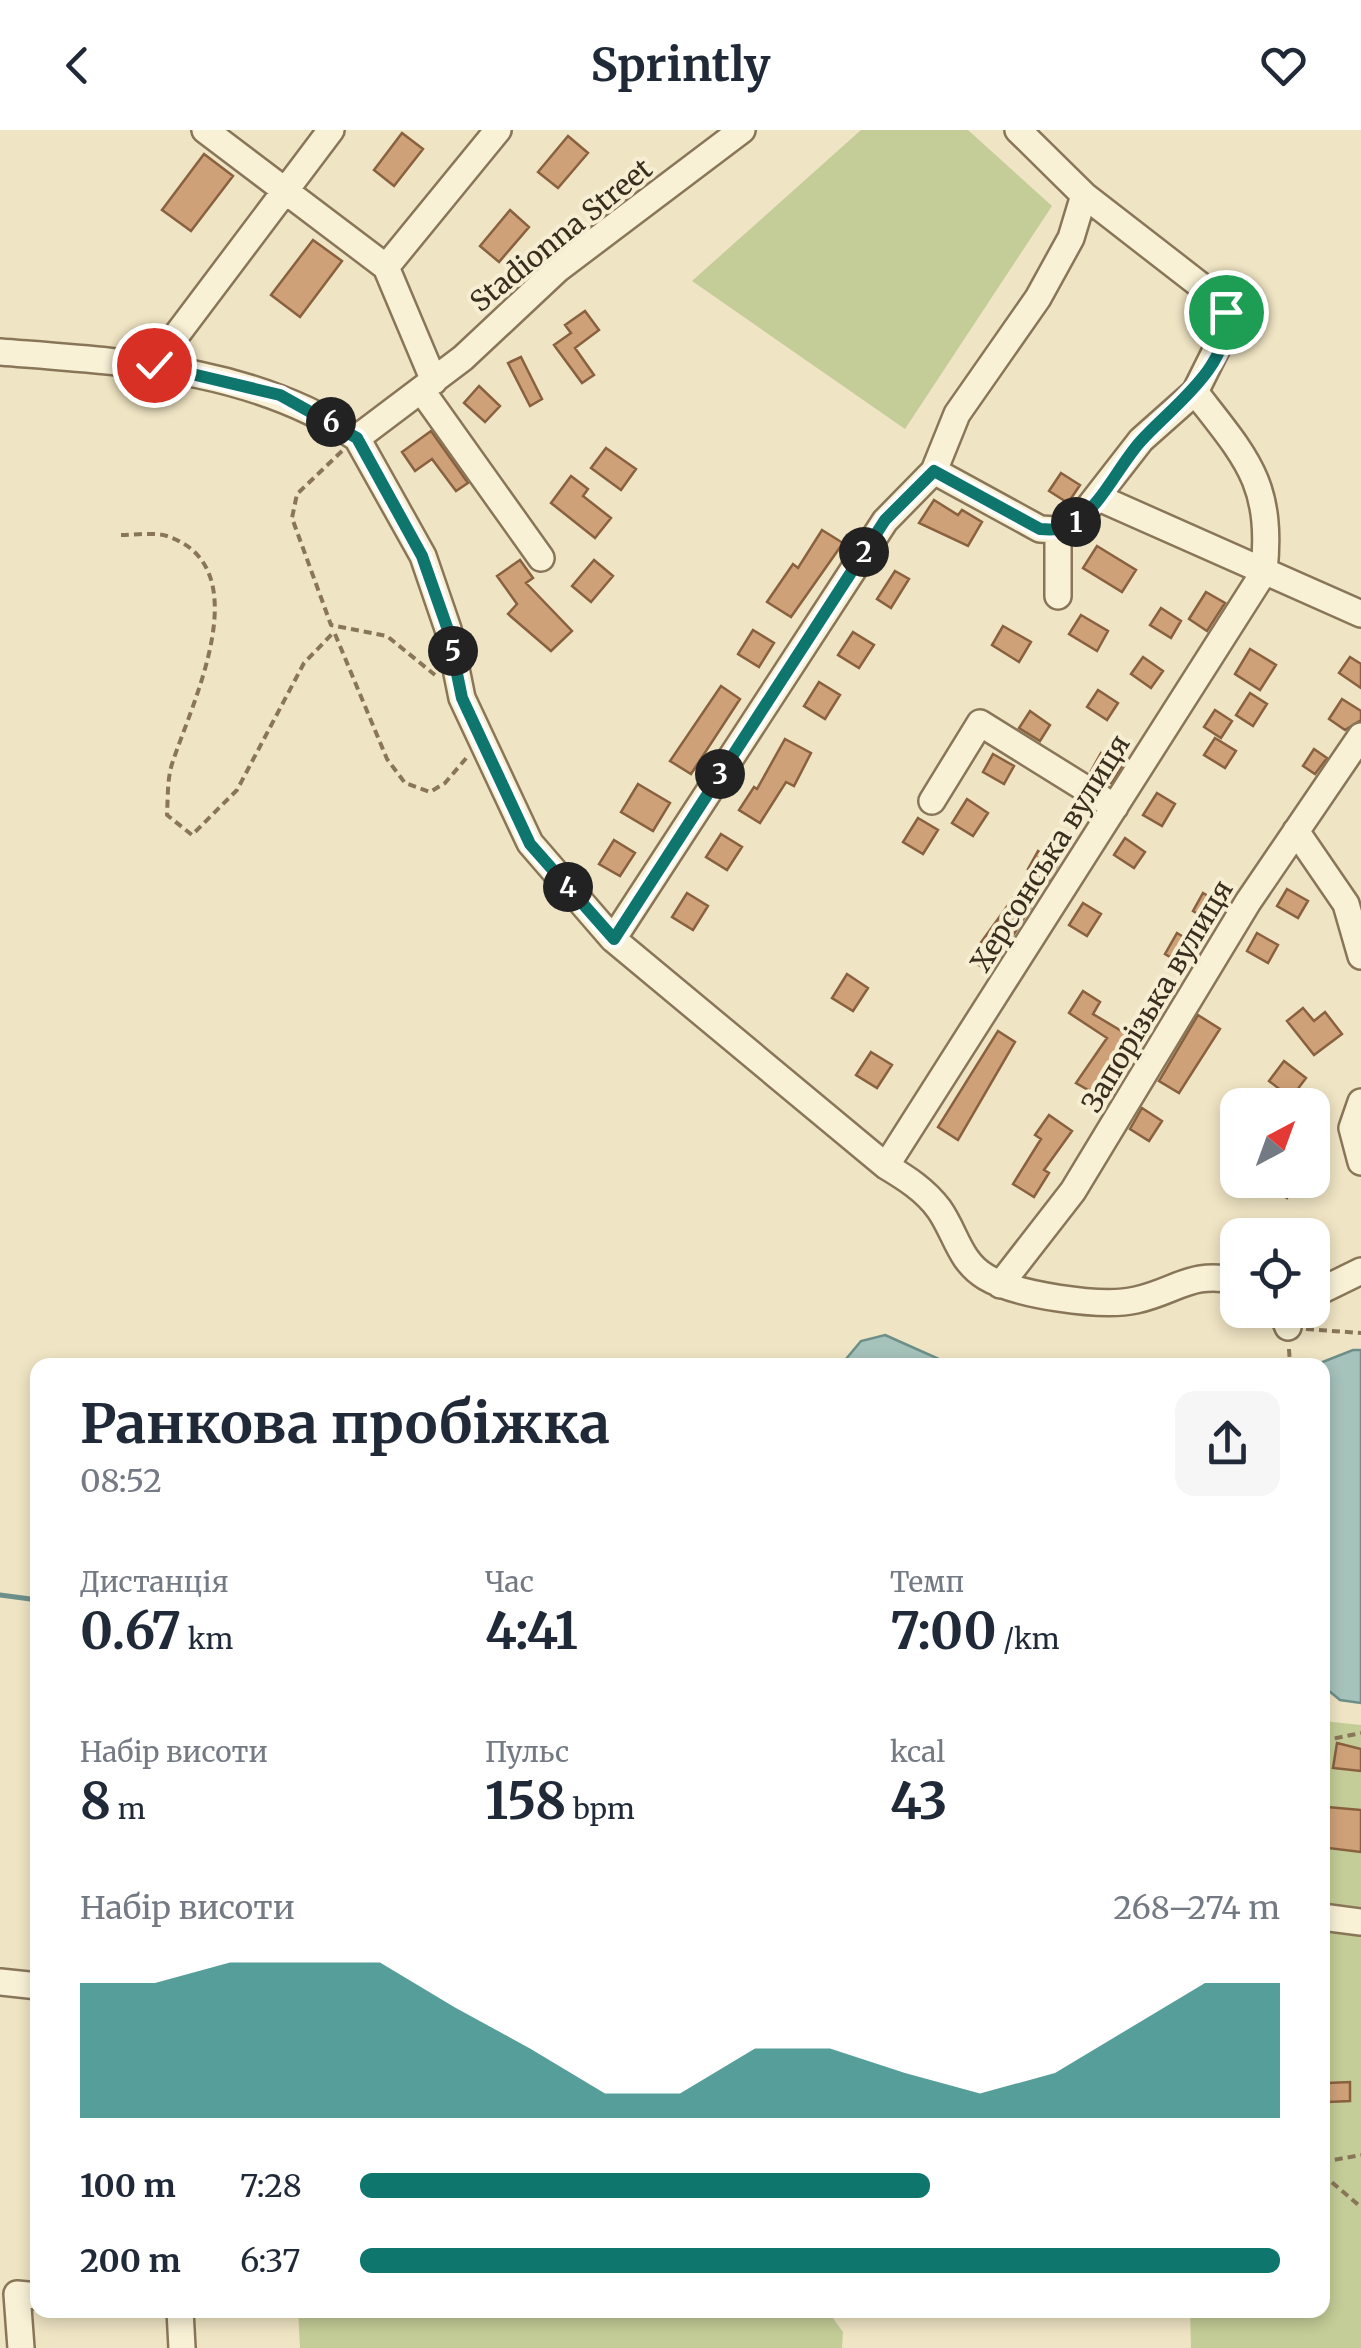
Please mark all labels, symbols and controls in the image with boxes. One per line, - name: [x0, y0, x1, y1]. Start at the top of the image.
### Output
- text: Sprintly: [590, 37, 771, 93]
- icon: back: [50, 38, 105, 93]
- icon: heart: [1256, 38, 1311, 93]
- street label: Stadionna Street: [463, 151, 659, 319]
- pin: [1184, 270, 1269, 355]
- icon: arrive: [1199, 285, 1254, 340]
- pin: [112, 323, 197, 408]
- icon: check: [127, 338, 182, 393]
- pin: 6: [306, 397, 356, 447]
- text: 6: [322, 404, 340, 440]
- pin: 1: [1051, 497, 1101, 547]
- text: 1: [1070, 504, 1082, 540]
- pin: 2: [839, 527, 889, 577]
- text: 2: [856, 534, 872, 570]
- pin: 5: [428, 626, 478, 676]
- text: 5: [445, 633, 461, 669]
- street label: Херсонська вулиця: [962, 728, 1138, 978]
- pin: 3: [695, 749, 745, 799]
- text: 3: [712, 756, 728, 792]
- pin: 4: [543, 862, 593, 912]
- text: 4: [559, 869, 577, 905]
- street label: Запорізька вулиця: [1073, 873, 1241, 1119]
- north arrow: [1220, 1088, 1330, 1198]
- map controls: [1220, 1088, 1330, 1328]
- button: locate: [1220, 1218, 1330, 1328]
- text: Ранкова пробіжка: [80, 1389, 610, 1458]
- button: share: [1175, 1391, 1280, 1496]
- text: 08:52: [80, 1461, 162, 1501]
- text: Дистанція: [80, 1564, 229, 1600]
- text: Час: [485, 1564, 534, 1600]
- text: Темп: [890, 1564, 964, 1600]
- text: 0.67: [80, 1600, 181, 1663]
- text: 4:41: [485, 1600, 578, 1663]
- text: 7:00: [890, 1600, 997, 1663]
- text: km: [181, 1621, 233, 1657]
- text: /km: [997, 1621, 1060, 1657]
- text: Набір висоти: [80, 1734, 268, 1770]
- text: Пульс: [485, 1734, 569, 1770]
- text: kcal: [890, 1734, 945, 1770]
- text: 8: [80, 1770, 111, 1833]
- text: 158: [485, 1770, 566, 1833]
- text: 43: [890, 1770, 947, 1833]
- text: m: [111, 1791, 146, 1827]
- text: bpm: [566, 1791, 635, 1827]
- text: Набір висоти: [80, 1888, 295, 1928]
- text: 268–274 m: [1113, 1888, 1280, 1928]
- text: 100 m: [80, 2166, 176, 2206]
- text: 7:28: [240, 2166, 302, 2206]
- text: 200 m: [80, 2241, 181, 2281]
- text: 6:37: [240, 2241, 300, 2281]

